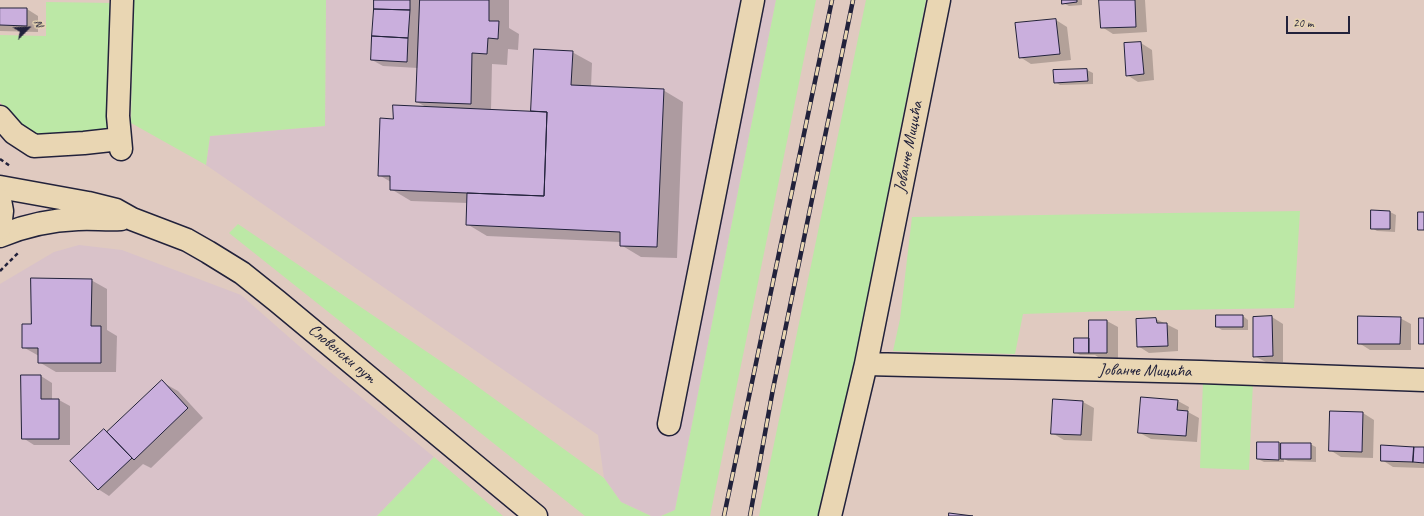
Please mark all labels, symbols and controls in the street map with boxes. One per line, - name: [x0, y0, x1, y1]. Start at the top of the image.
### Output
- north arrow: [8, 8, 48, 48]
- scale bar: [1288, 8, 1352, 34]
- text: 20 m: [1293, 15, 1313, 31]
- text: N: [31, 17, 47, 29]
- street label: Јованче Мицића: [890, 100, 928, 194]
- street label: Словенски пут: [304, 320, 380, 388]
- street label: Јованче Мицића: [1099, 360, 1191, 382]

